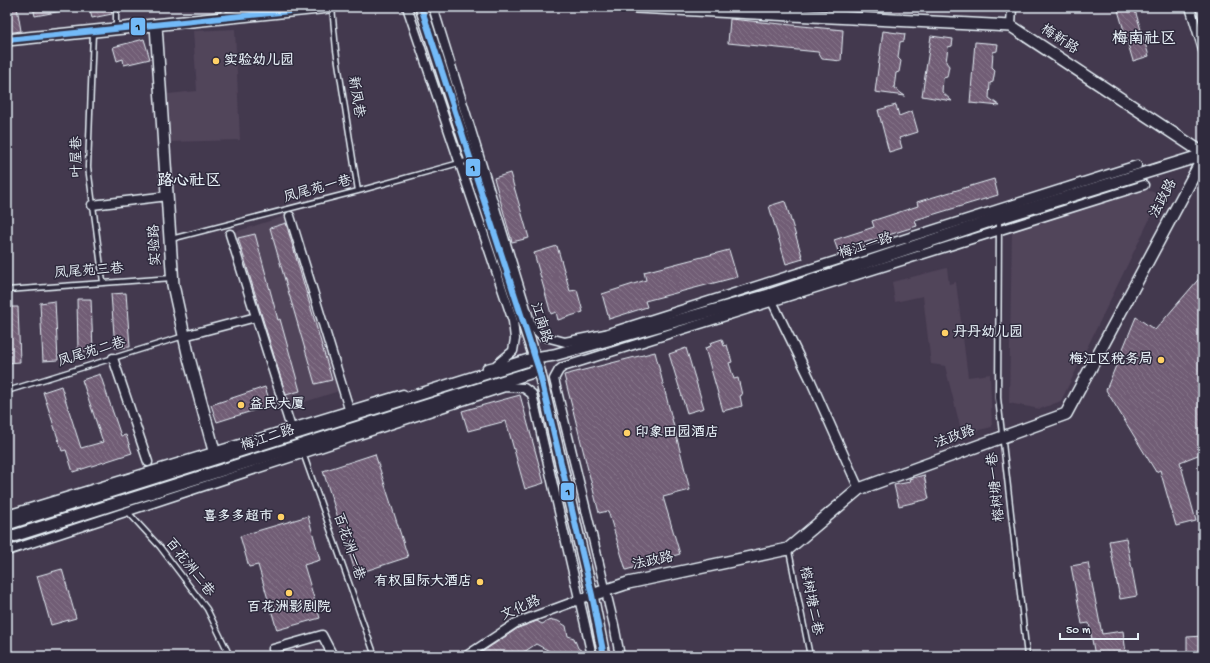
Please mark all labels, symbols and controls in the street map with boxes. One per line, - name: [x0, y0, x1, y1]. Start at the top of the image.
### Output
- line badge: 1: [130, 17, 146, 36]
- street label: 梅新路: [1037, 21, 1082, 59]
- text: 1: [135, 22, 140, 34]
- district label: 梅南社区: [1112, 29, 1176, 50]
- place label: 实验幼儿园: [224, 52, 294, 70]
- marker: 实验幼儿园: [211, 56, 221, 66]
- street label: 新凤巷: [343, 75, 367, 120]
- street label: 叶屋巷: [68, 135, 87, 178]
- line badge: 1: [465, 158, 481, 177]
- text: 1: [470, 163, 475, 175]
- district label: 路心社区: [157, 171, 221, 192]
- street label: 凤尾苑一巷: [282, 172, 355, 207]
- street label: 法政路: [1146, 176, 1181, 222]
- street label: 实验路: [145, 224, 166, 266]
- street label: 梅江一路: [836, 229, 895, 264]
- street label: 凤尾苑三巷: [53, 260, 126, 283]
- street label: 江南路: [526, 300, 555, 346]
- place label: 丹丹幼儿园: [953, 324, 1023, 342]
- marker: 丹丹幼儿园: [940, 328, 950, 338]
- street label: 凤尾苑二巷: [56, 333, 129, 371]
- place label: 梅江区税务局: [1069, 351, 1153, 369]
- marker: 梅江区税务局: [1156, 355, 1166, 365]
- place label: 益民大厦: [249, 396, 305, 414]
- marker: 益民大厦: [236, 400, 246, 410]
- street label: 梅江二路: [238, 421, 297, 456]
- street label: 法政路: [932, 422, 978, 453]
- place label: 印象田园酒店: [635, 424, 719, 442]
- marker: 印象田园酒店: [622, 428, 632, 438]
- street label: 榕树塘一巷: [984, 450, 1009, 523]
- line badge: 1: [560, 482, 575, 501]
- text: 1: [565, 487, 570, 499]
- place label: 喜多多超市: [203, 509, 273, 526]
- street label: 百花洲一巷: [329, 511, 369, 584]
- marker: 喜多多超市: [276, 512, 286, 522]
- street label: 百花洲二巷: [161, 535, 219, 602]
- street label: 法政路: [630, 548, 675, 575]
- street label: 榕树塘二巷: [795, 565, 826, 638]
- place label: 有权国际大酒店: [374, 573, 472, 591]
- marker: 有权国际大酒店: [475, 577, 485, 587]
- marker: 百花洲影剧院: [284, 588, 294, 598]
- street label: 文化路: [498, 592, 544, 625]
- place label: 百花洲影剧院: [247, 599, 331, 617]
- scale bar: [1060, 615, 1138, 641]
- text: 50 m: [1066, 624, 1091, 638]

